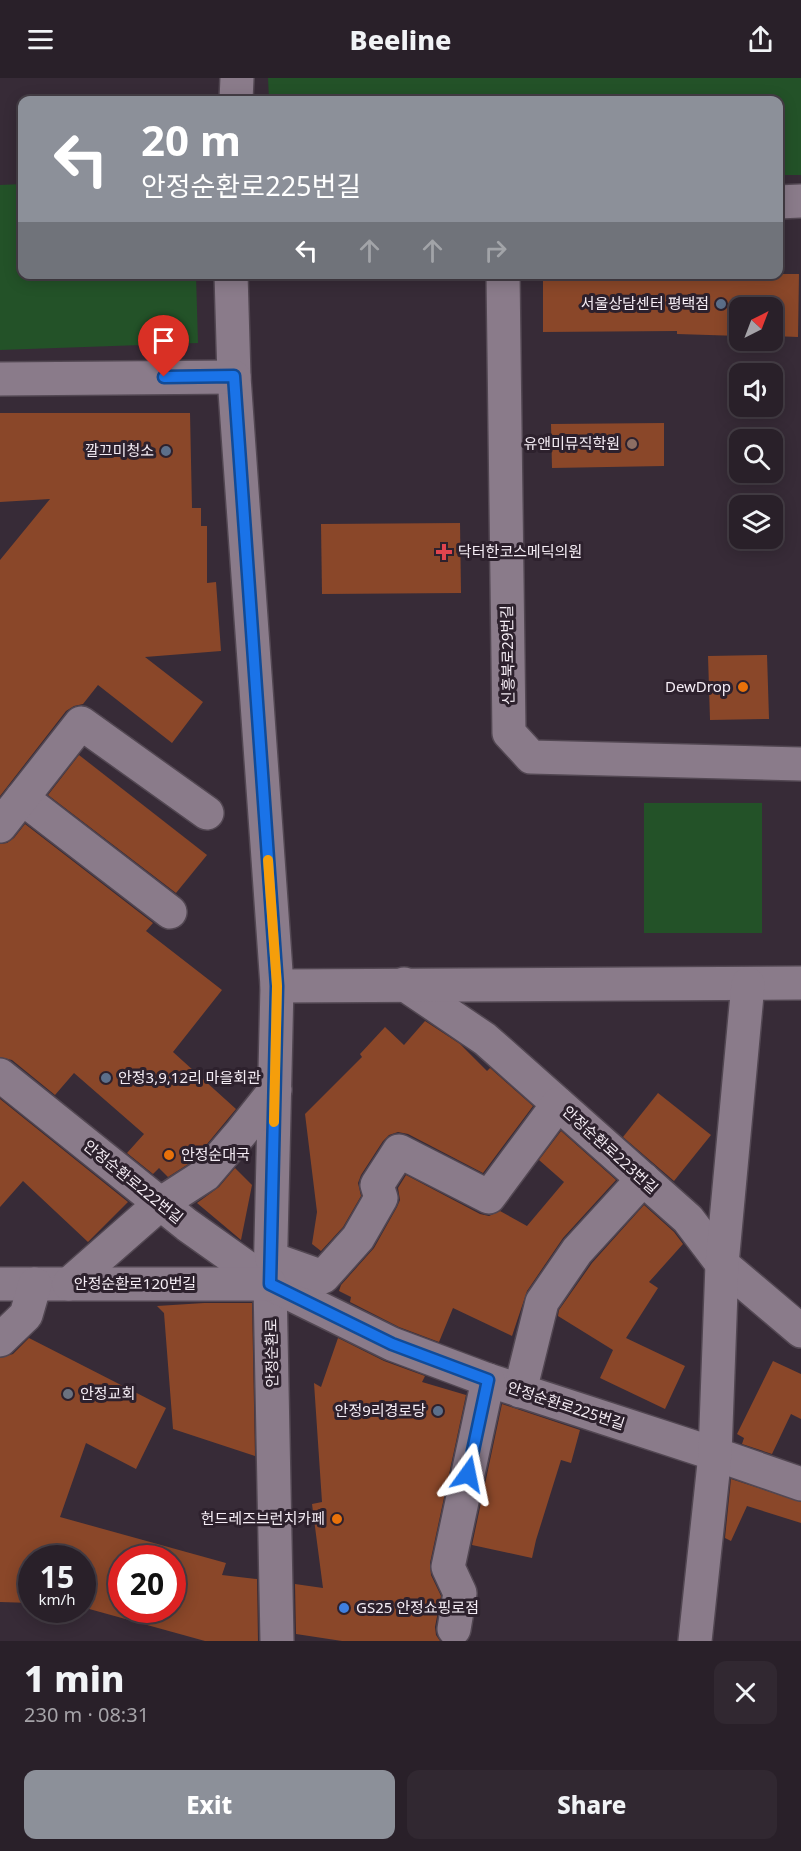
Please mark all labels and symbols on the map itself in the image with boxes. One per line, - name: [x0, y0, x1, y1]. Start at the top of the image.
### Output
- place label: 서울상담센터 평택점: [581, 293, 709, 313]
- marker: 서울상담센터 평택점: [714, 297, 728, 311]
- north arrow: [729, 297, 783, 351]
- pin: [138, 315, 189, 377]
- place label: 유앤미뮤직학원: [523, 433, 620, 453]
- marker: 유앤미뮤직학원: [625, 437, 639, 451]
- place label: 깔끄미청소: [85, 440, 154, 460]
- marker: 깔끄미청소: [159, 444, 173, 458]
- place label: 닥터한코스메딕의원: [458, 541, 582, 561]
- marker: 닥터한코스메딕의원: [435, 543, 453, 561]
- street label: 신흥북로29번길: [496, 605, 518, 705]
- place label: DewDrop: [665, 676, 731, 696]
- marker: DewDrop: [736, 680, 750, 694]
- place label: 안정3,9,12리 마을회관: [118, 1067, 261, 1087]
- marker: 안정3,9,12리 마을회관: [99, 1071, 113, 1085]
- street label: 안정순환로223번길: [559, 1101, 663, 1198]
- street label: 안정순환로222번길: [80, 1135, 187, 1227]
- place label: 안정순대국: [181, 1144, 250, 1164]
- marker: 안정순대국: [162, 1148, 176, 1162]
- street label: 안정순환로120번길: [74, 1273, 196, 1293]
- street label: 안정순환로: [260, 1318, 282, 1388]
- street label: 안정순환로225번길: [505, 1377, 628, 1433]
- place label: 안정교회: [80, 1383, 135, 1403]
- marker: 안정교회: [61, 1387, 75, 1401]
- place label: 안정9리경로당: [335, 1400, 426, 1420]
- marker: 안정9리경로당: [431, 1404, 445, 1418]
- position arrow: [436, 1442, 500, 1506]
- place label: 헌드레즈브런치카페: [201, 1508, 325, 1528]
- marker: 헌드레즈브런치카페: [330, 1512, 344, 1526]
- speed limit sign: 20: [108, 1545, 186, 1623]
- place label: GS25 안정쇼핑로점: [356, 1597, 479, 1617]
- marker: GS25 안정쇼핑로점: [337, 1601, 351, 1615]

